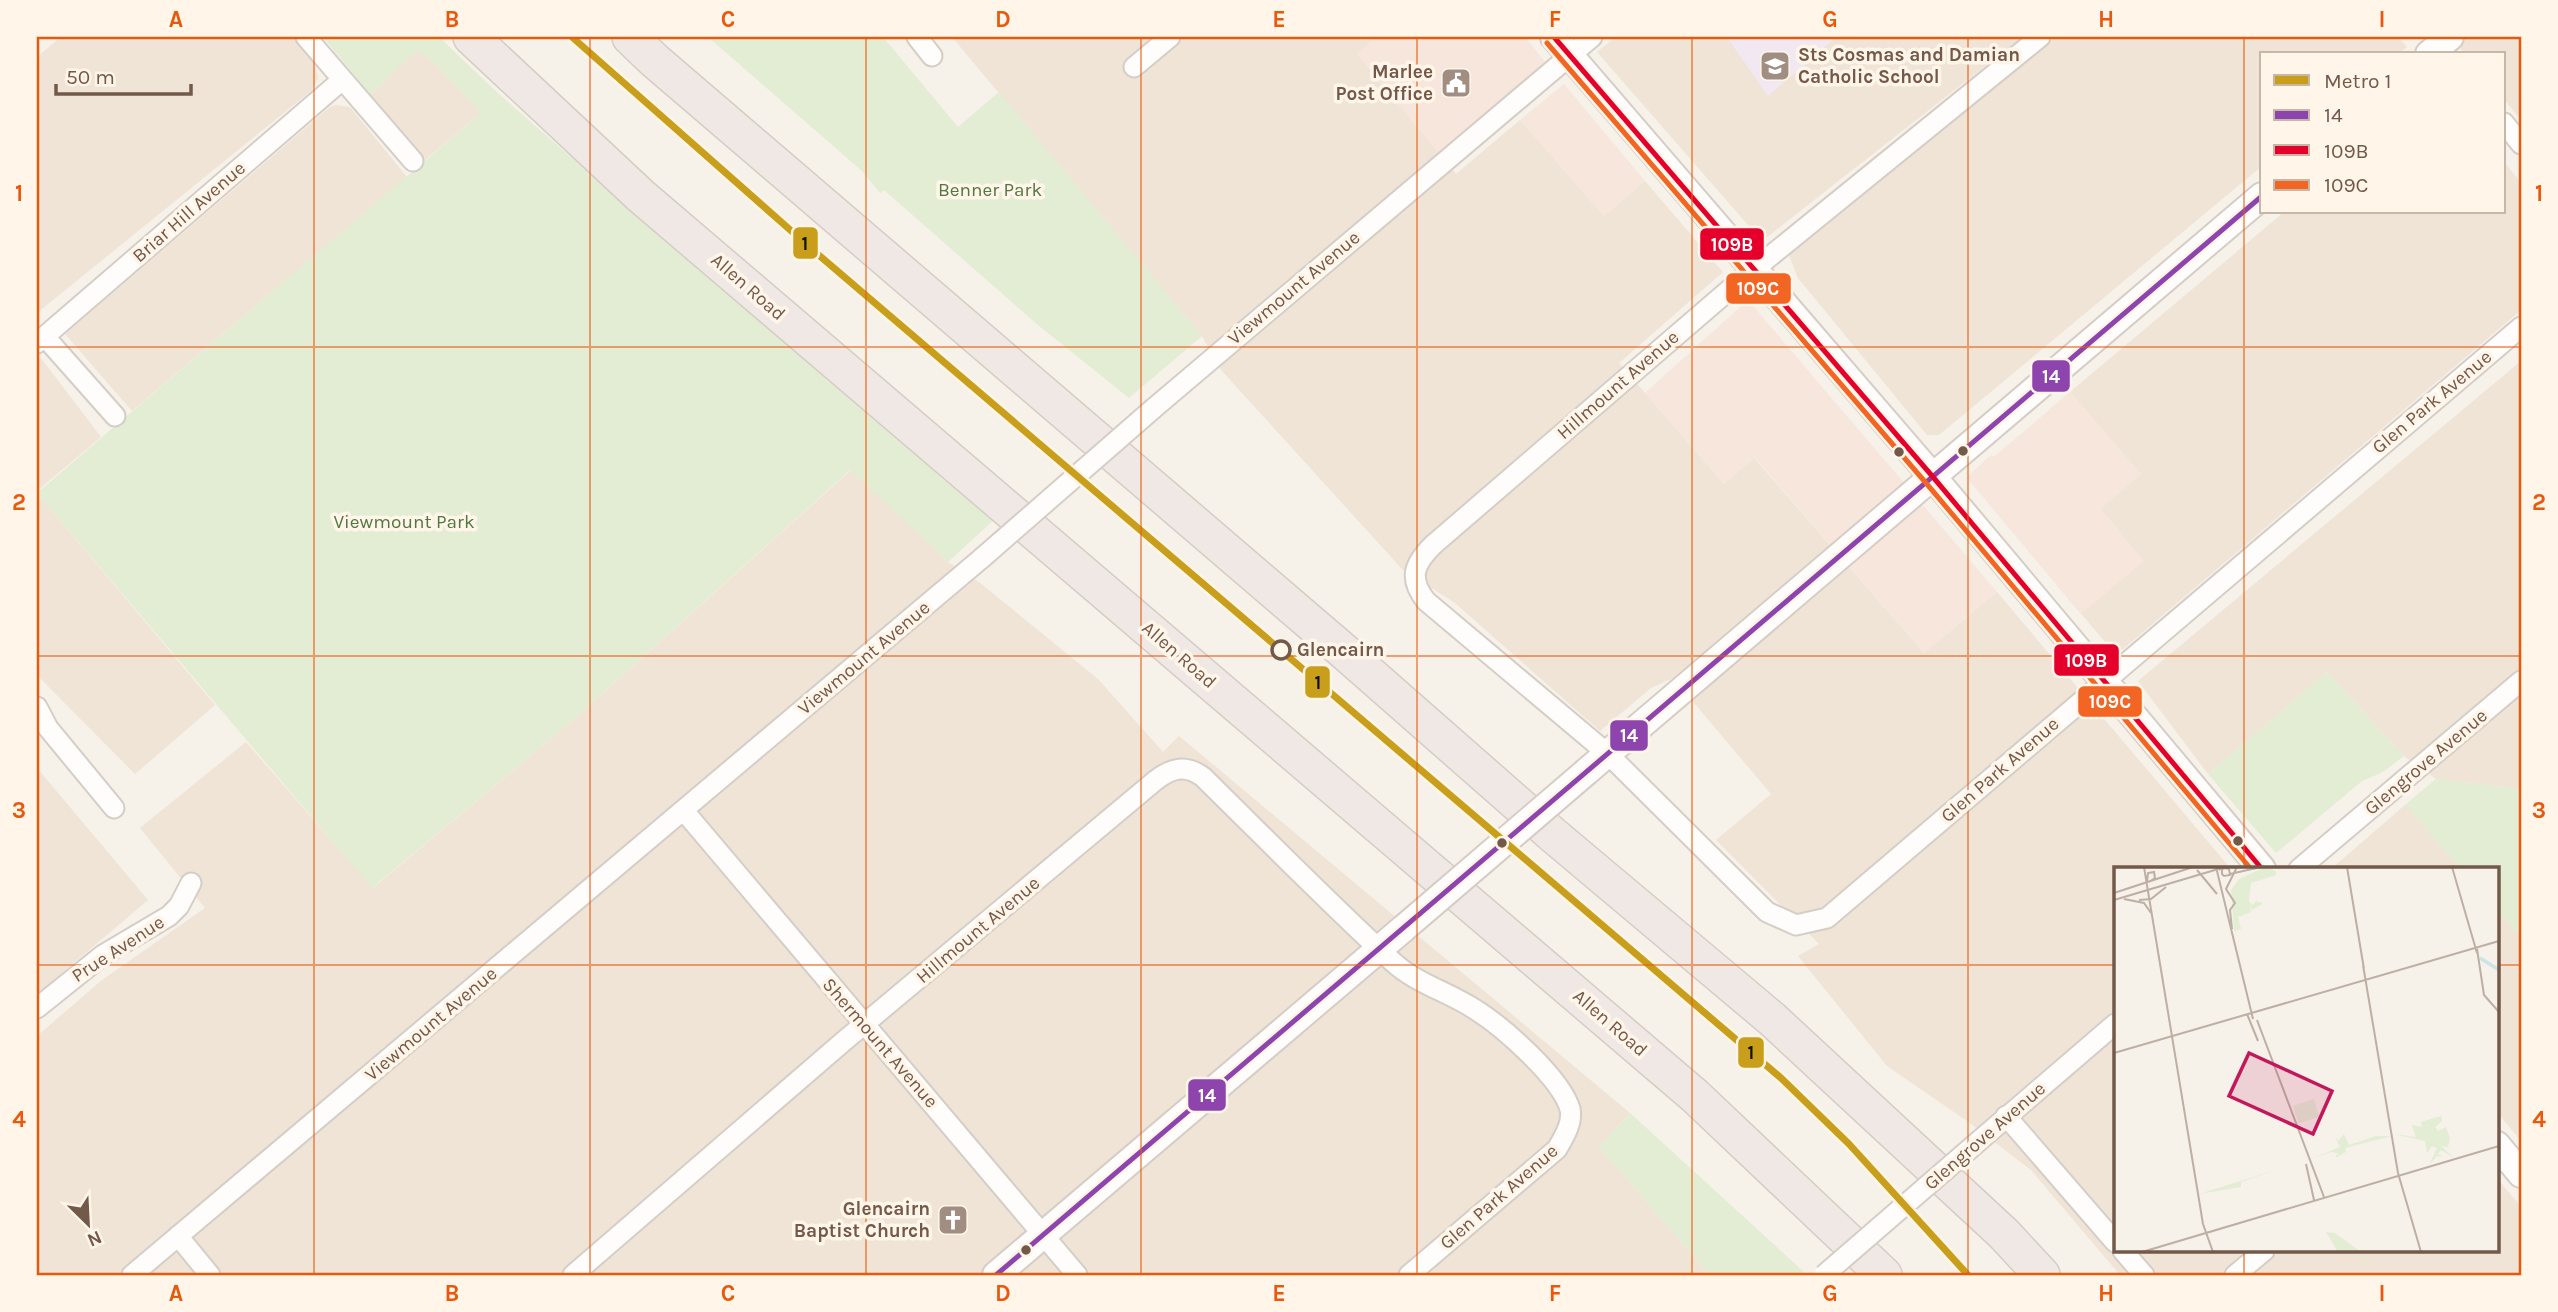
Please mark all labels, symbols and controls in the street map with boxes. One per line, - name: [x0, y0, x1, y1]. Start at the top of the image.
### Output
- text: A: [169, 6, 183, 33]
- text: B: [445, 6, 459, 33]
- text: C: [721, 6, 735, 33]
- text: D: [995, 6, 1011, 33]
- text: E: [1272, 6, 1286, 33]
- text: F: [1549, 6, 1561, 33]
- text: G: [1822, 6, 1838, 33]
- text: H: [2098, 6, 2114, 33]
- text: I: [2378, 6, 2386, 33]
- place label: Sts Cosmas and Damian Catholic School: [1798, 44, 2020, 88]
- school or university icon: Sts Cosmas and Damian Catholic School: [1758, 49, 1792, 83]
- scale bar: [56, 52, 191, 96]
- legend: [2260, 52, 2506, 214]
- place label: Marlee Post Office: [1336, 61, 1433, 105]
- text: 50 m: [66, 65, 115, 89]
- public building icon: Marlee Post Office: [1439, 66, 1473, 100]
- text: Metro 1: [2324, 69, 2391, 93]
- text: 14: [2324, 103, 2343, 127]
- text: 109B: [2324, 139, 2369, 163]
- street label: Briar Hill Avenue: [128, 157, 250, 267]
- text: 109C: [2324, 173, 2368, 197]
- park label: Benner Park: [938, 179, 1042, 201]
- text: 1: [15, 180, 23, 207]
- text: 1: [2535, 180, 2543, 207]
- line badge: 1: [792, 226, 819, 260]
- street label: Viewmount Avenue: [1224, 226, 1364, 350]
- line badge: 109B: [1699, 227, 1765, 261]
- text: 1: [802, 233, 808, 255]
- text: 109B: [1711, 234, 1753, 256]
- street label: Allen Road: [706, 249, 790, 325]
- line badge: 109C: [1725, 272, 1792, 305]
- text: 109C: [1737, 278, 1779, 300]
- street label: Hillmount Avenue: [1553, 326, 1683, 444]
- street label: Glen Park Avenue: [2368, 346, 2496, 458]
- line badge: 14: [2031, 359, 2071, 393]
- text: 14: [2042, 366, 2061, 388]
- unlabelled marker: [1956, 444, 1970, 458]
- unlabelled marker: [1892, 445, 1906, 459]
- text: 2: [12, 489, 26, 516]
- text: 2: [2532, 489, 2546, 516]
- park label: Viewmount Park: [333, 511, 475, 533]
- street label: Viewmount Avenue: [794, 596, 934, 720]
- street label: Allen Road: [1137, 617, 1221, 693]
- place label: Glencairn: [1297, 639, 1384, 661]
- marker: Glencairn: [1271, 640, 1291, 660]
- line badge: 109B: [2053, 643, 2120, 677]
- text: 109B: [2065, 650, 2107, 672]
- line badge: 1: [1304, 665, 1331, 699]
- text: 1: [1315, 672, 1321, 694]
- line badge: 109C: [2077, 685, 2143, 718]
- text: 109C: [2089, 691, 2131, 713]
- street label: Glengrove Avenue: [2360, 704, 2492, 820]
- street label: Glen Park Avenue: [1937, 713, 2063, 827]
- line badge: 14: [1609, 719, 1649, 752]
- text: 14: [1620, 725, 1639, 747]
- text: 3: [12, 797, 26, 824]
- text: 3: [2532, 797, 2546, 824]
- unlabelled marker: [2231, 834, 2245, 848]
- unlabelled marker: [1495, 836, 1509, 850]
- inset map: [2114, 867, 2498, 1252]
- street label: Hillmount Avenue: [912, 872, 1044, 988]
- street label: Prue Avenue: [68, 911, 168, 987]
- street label: Viewmount Avenue: [361, 962, 501, 1086]
- street label: Shermount Avenue: [818, 974, 942, 1112]
- street label: Allen Road: [1568, 985, 1652, 1061]
- line badge: 1: [1737, 1036, 1765, 1069]
- text: 1: [1748, 1042, 1754, 1064]
- street label: Glengrove Avenue: [1920, 1077, 2050, 1195]
- line badge: 14: [1187, 1078, 1227, 1112]
- text: 14: [1198, 1085, 1217, 1107]
- text: 4: [12, 1106, 26, 1133]
- text: 4: [2532, 1106, 2546, 1133]
- street label: Glen Park Avenue: [1436, 1140, 1562, 1254]
- north arrow: [52, 1190, 122, 1260]
- place label: Glencairn Baptist Church: [794, 1198, 930, 1242]
- church icon: Glencairn Baptist Church: [936, 1203, 970, 1237]
- text: N: [84, 1226, 105, 1251]
- unlabelled marker: [1019, 1243, 1033, 1257]
- text: A: [169, 1280, 183, 1307]
- text: B: [445, 1280, 459, 1307]
- text: C: [721, 1280, 735, 1307]
- text: D: [995, 1280, 1011, 1307]
- text: E: [1272, 1280, 1286, 1307]
- text: F: [1549, 1280, 1561, 1307]
- text: G: [1822, 1280, 1838, 1307]
- text: H: [2098, 1280, 2114, 1307]
- text: I: [2378, 1280, 2386, 1307]

